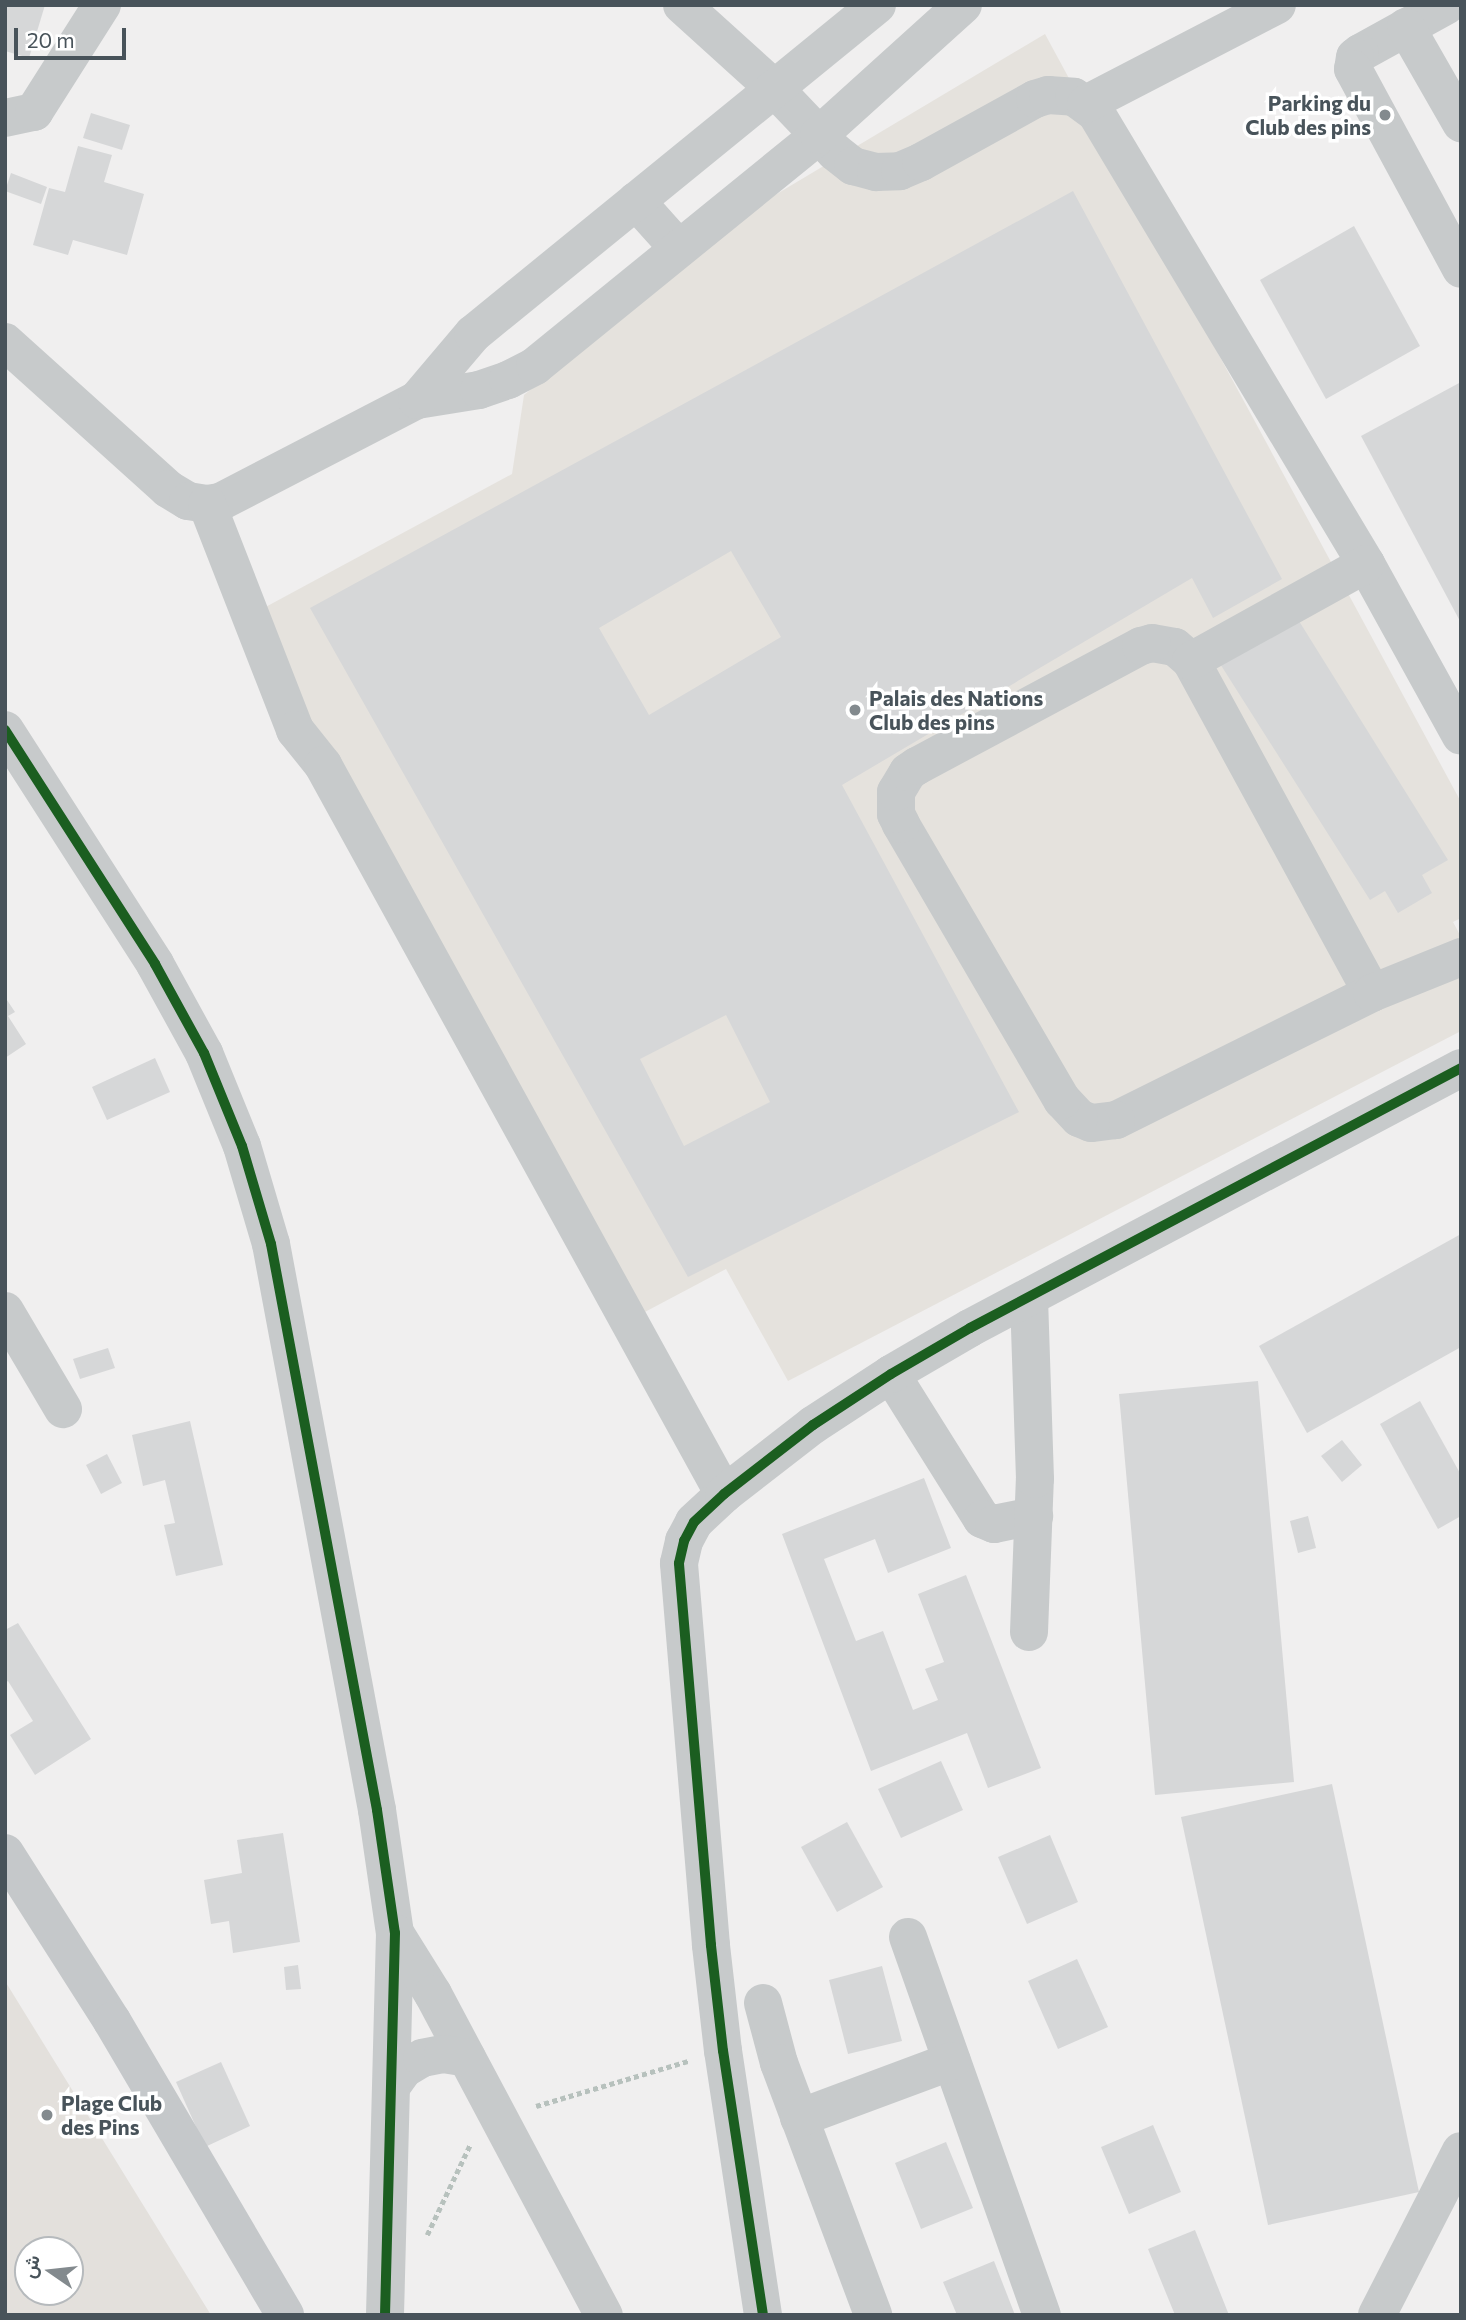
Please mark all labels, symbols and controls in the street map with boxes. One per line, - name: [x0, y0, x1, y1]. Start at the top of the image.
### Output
- scale bar: [18, 14, 130, 58]
- text: 20 m: [27, 27, 75, 52]
- place label: Parking du Club des pins: [1245, 90, 1371, 140]
- marker: Parking du Club des pins: [1377, 107, 1393, 123]
- place label: Palais des Nations Club des pins: [869, 685, 1043, 735]
- marker: Palais des Nations Club des pins: [847, 702, 863, 718]
- place label: Plage Club des Pins: [61, 2090, 162, 2140]
- marker: Plage Club des Pins: [39, 2107, 55, 2123]
- north arrow: [14, 2236, 84, 2306]
- text: ش: [16, 2252, 44, 2280]

